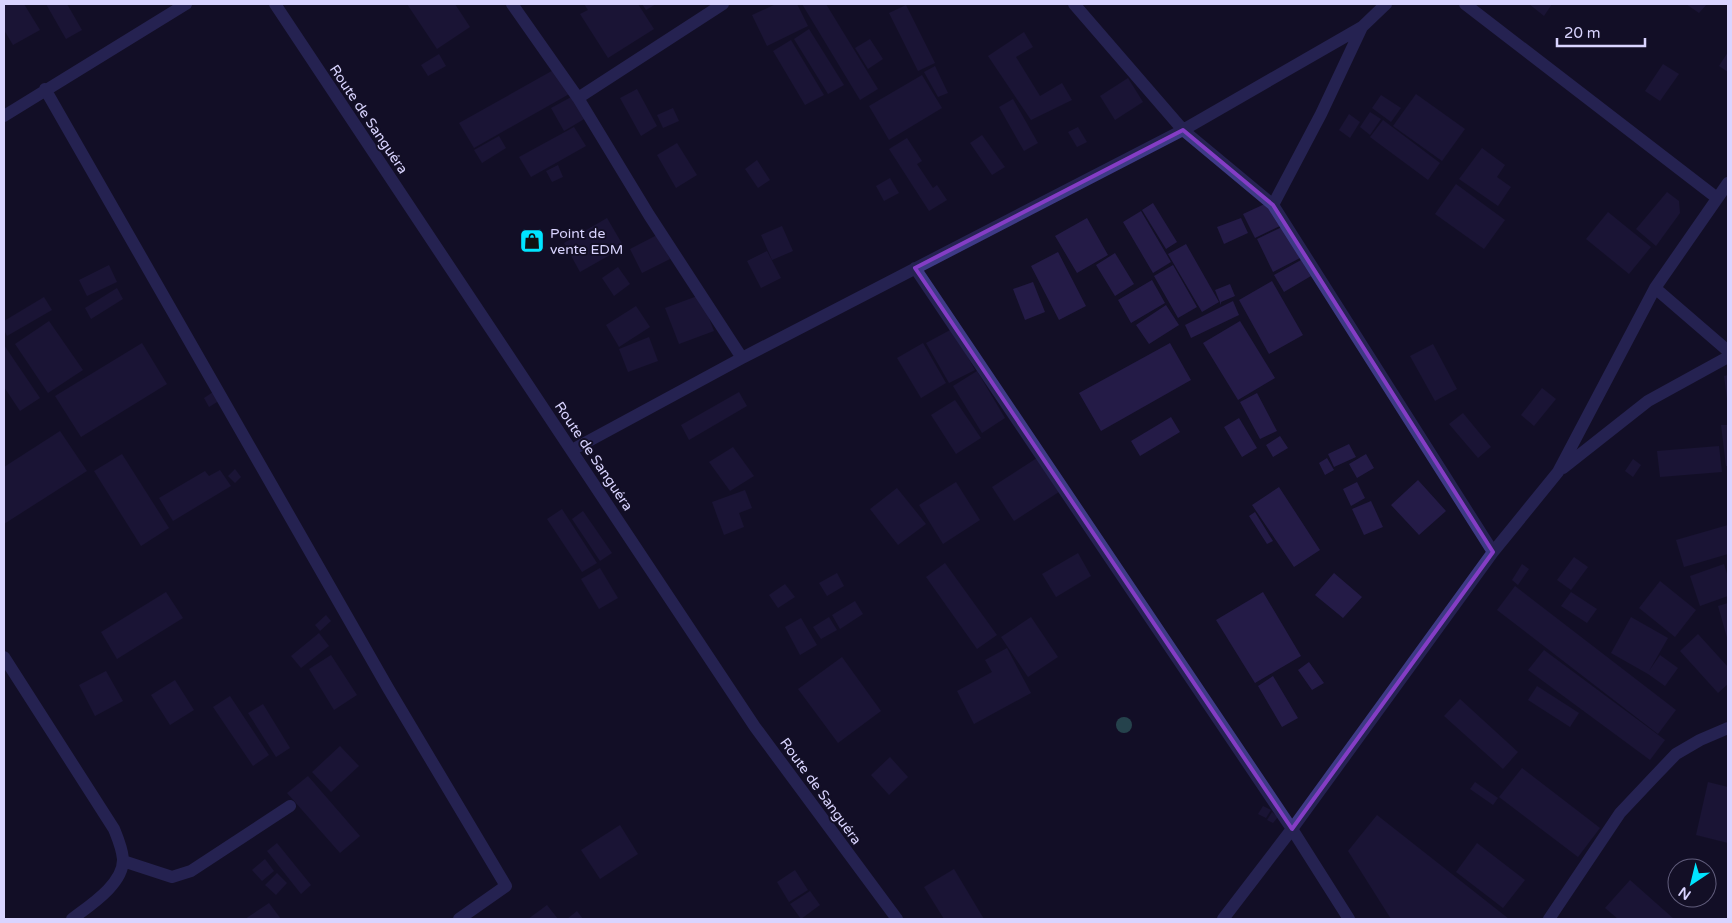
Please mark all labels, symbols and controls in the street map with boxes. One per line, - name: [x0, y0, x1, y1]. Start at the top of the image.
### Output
- scale bar: [1557, 15, 1644, 47]
- text: 20 m: [1564, 24, 1601, 42]
- street label: Route de Sanguéra: [326, 62, 411, 177]
- place label: Point de vente EDM: [550, 225, 623, 258]
- shop icon: Point de vente EDM: [519, 228, 545, 254]
- street label: Route de Sanguéra: [551, 399, 636, 514]
- street label: Route de Sanguéra: [776, 735, 865, 848]
- north arrow: [1667, 858, 1717, 908]
- text: N: [1675, 883, 1694, 903]

